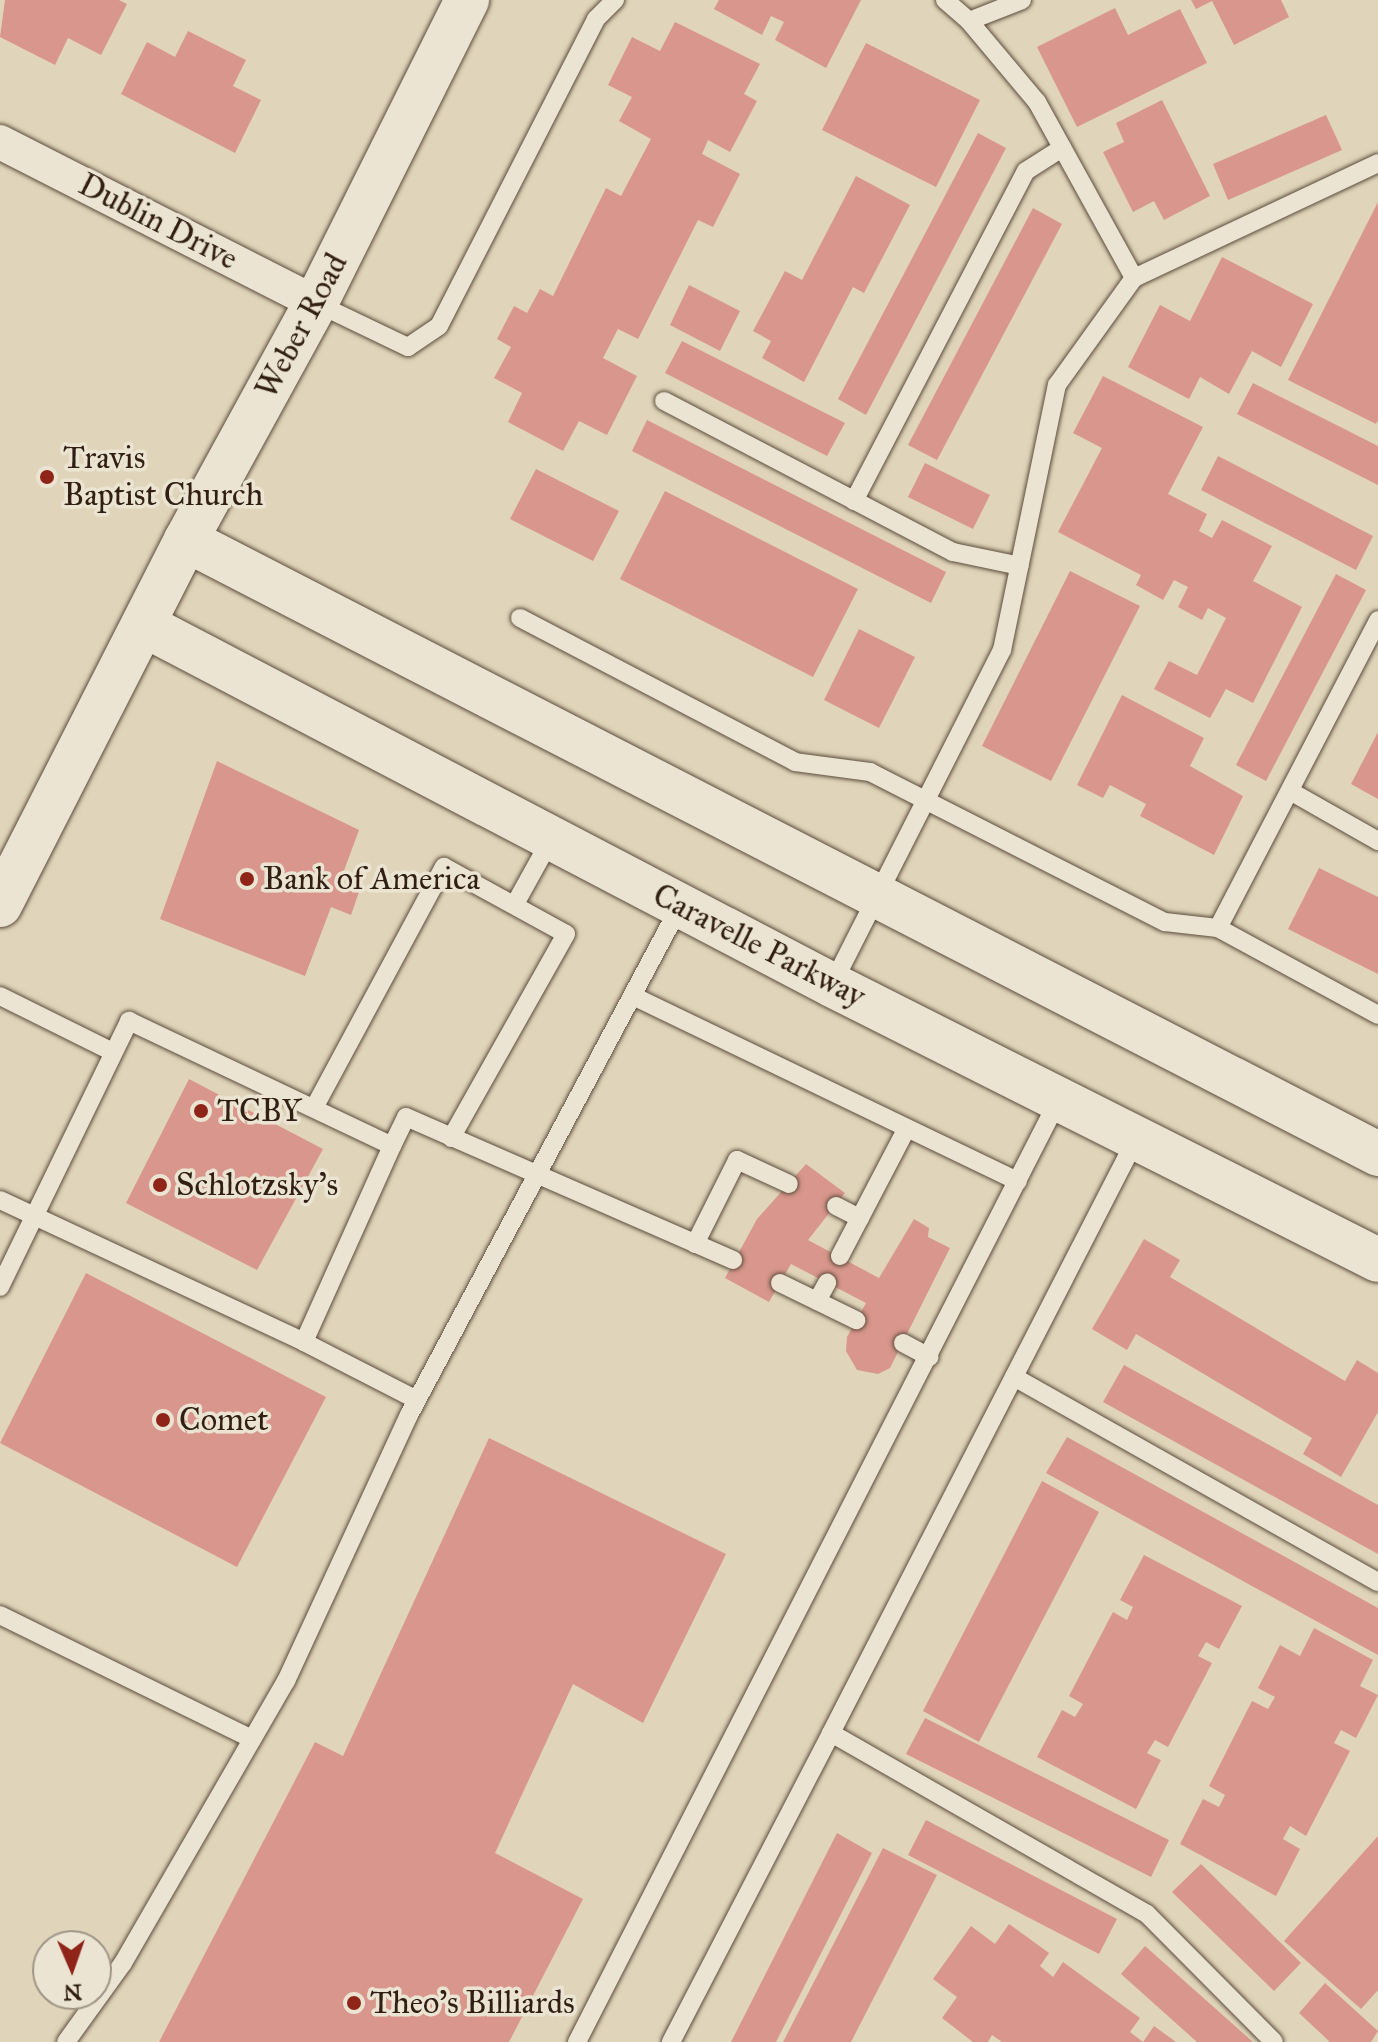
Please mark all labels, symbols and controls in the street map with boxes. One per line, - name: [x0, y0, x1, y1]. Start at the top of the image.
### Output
- street label: Dublin Drive: [72, 166, 244, 278]
- street label: Weber Road: [248, 247, 356, 405]
- place label: Travis Baptist Church: [63, 440, 263, 515]
- marker: Travis Baptist Church: [38, 468, 56, 486]
- place label: Bank of America: [263, 860, 480, 898]
- marker: Bank of America: [238, 870, 256, 888]
- street label: Caravelle Parkway: [646, 876, 872, 1016]
- place label: TCBY: [217, 1092, 302, 1130]
- marker: TCBY: [192, 1102, 210, 1120]
- place label: Schlotzsky's: [176, 1166, 338, 1204]
- marker: Schlotzsky's: [151, 1176, 169, 1194]
- place label: Comet: [179, 1401, 269, 1439]
- marker: Comet: [154, 1411, 172, 1429]
- north arrow: [32, 1930, 112, 2010]
- text: N: [63, 1979, 83, 2006]
- place label: Theo's Billiards: [370, 1984, 575, 2022]
- marker: Theo's Billiards: [345, 1994, 363, 2012]

